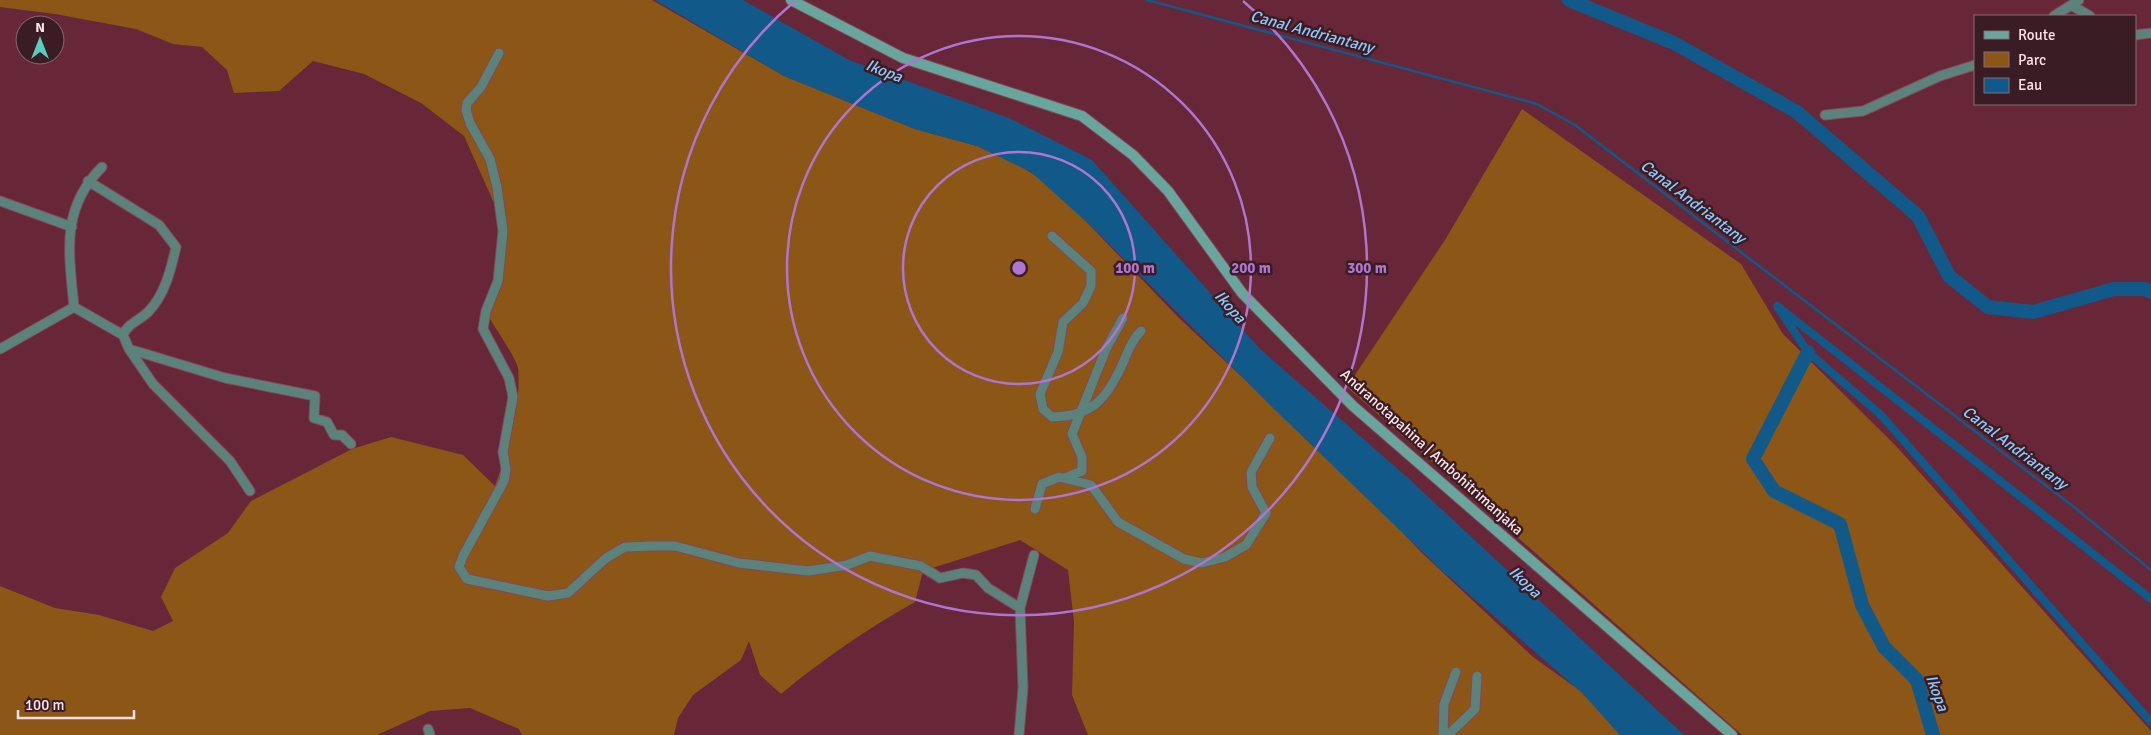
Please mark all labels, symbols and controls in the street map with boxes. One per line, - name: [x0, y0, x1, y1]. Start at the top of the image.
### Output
- water label: Canal Andriantany: [1248, 6, 1378, 59]
- north arrow: [15, 15, 65, 65]
- legend: [1974, 15, 2136, 105]
- text: N: [35, 19, 45, 36]
- text: Route: [2018, 26, 2055, 44]
- text: Parc: [2018, 51, 2046, 69]
- water label: Ikopa: [863, 55, 906, 87]
- text: Eau: [2018, 76, 2042, 94]
- water label: Canal Andriantany: [1636, 156, 1752, 250]
- centre of rings: [1010, 259, 1028, 277]
- text: 100 m: [1115, 259, 1155, 277]
- text: 200 m: [1231, 259, 1271, 277]
- text: 300 m: [1347, 259, 1387, 277]
- water label: Ikopa: [1210, 286, 1251, 328]
- street label: Andranotapahina | Ambohitrimanjaka: [1337, 365, 1527, 539]
- water label: Canal Andriantany: [1958, 402, 2074, 496]
- water label: Ikopa: [1505, 562, 1546, 603]
- water label: Ikopa: [1921, 672, 1953, 715]
- scale bar: [18, 688, 134, 720]
- text: 100 m: [25, 696, 65, 714]

